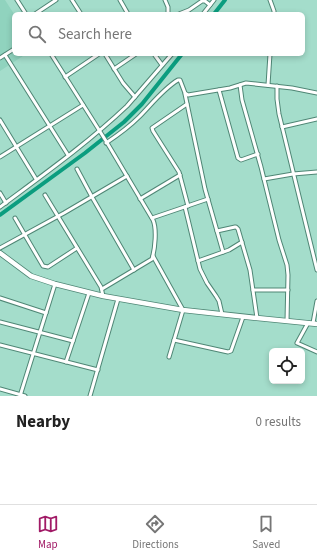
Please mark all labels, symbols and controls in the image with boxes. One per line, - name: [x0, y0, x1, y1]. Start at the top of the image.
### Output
- search box: [12, 12, 305, 56]
- icon: search: [26, 23, 48, 45]
- text: Search here: [58, 24, 132, 45]
- map controls: [269, 348, 305, 384]
- button: locate: [269, 348, 305, 384]
- text: Nearby: [16, 410, 70, 434]
- text: 0 results: [256, 413, 301, 431]
- tab: Map: [37, 513, 59, 552]
- tab: Directions: [132, 513, 179, 552]
- tab: Saved: [252, 513, 280, 552]

